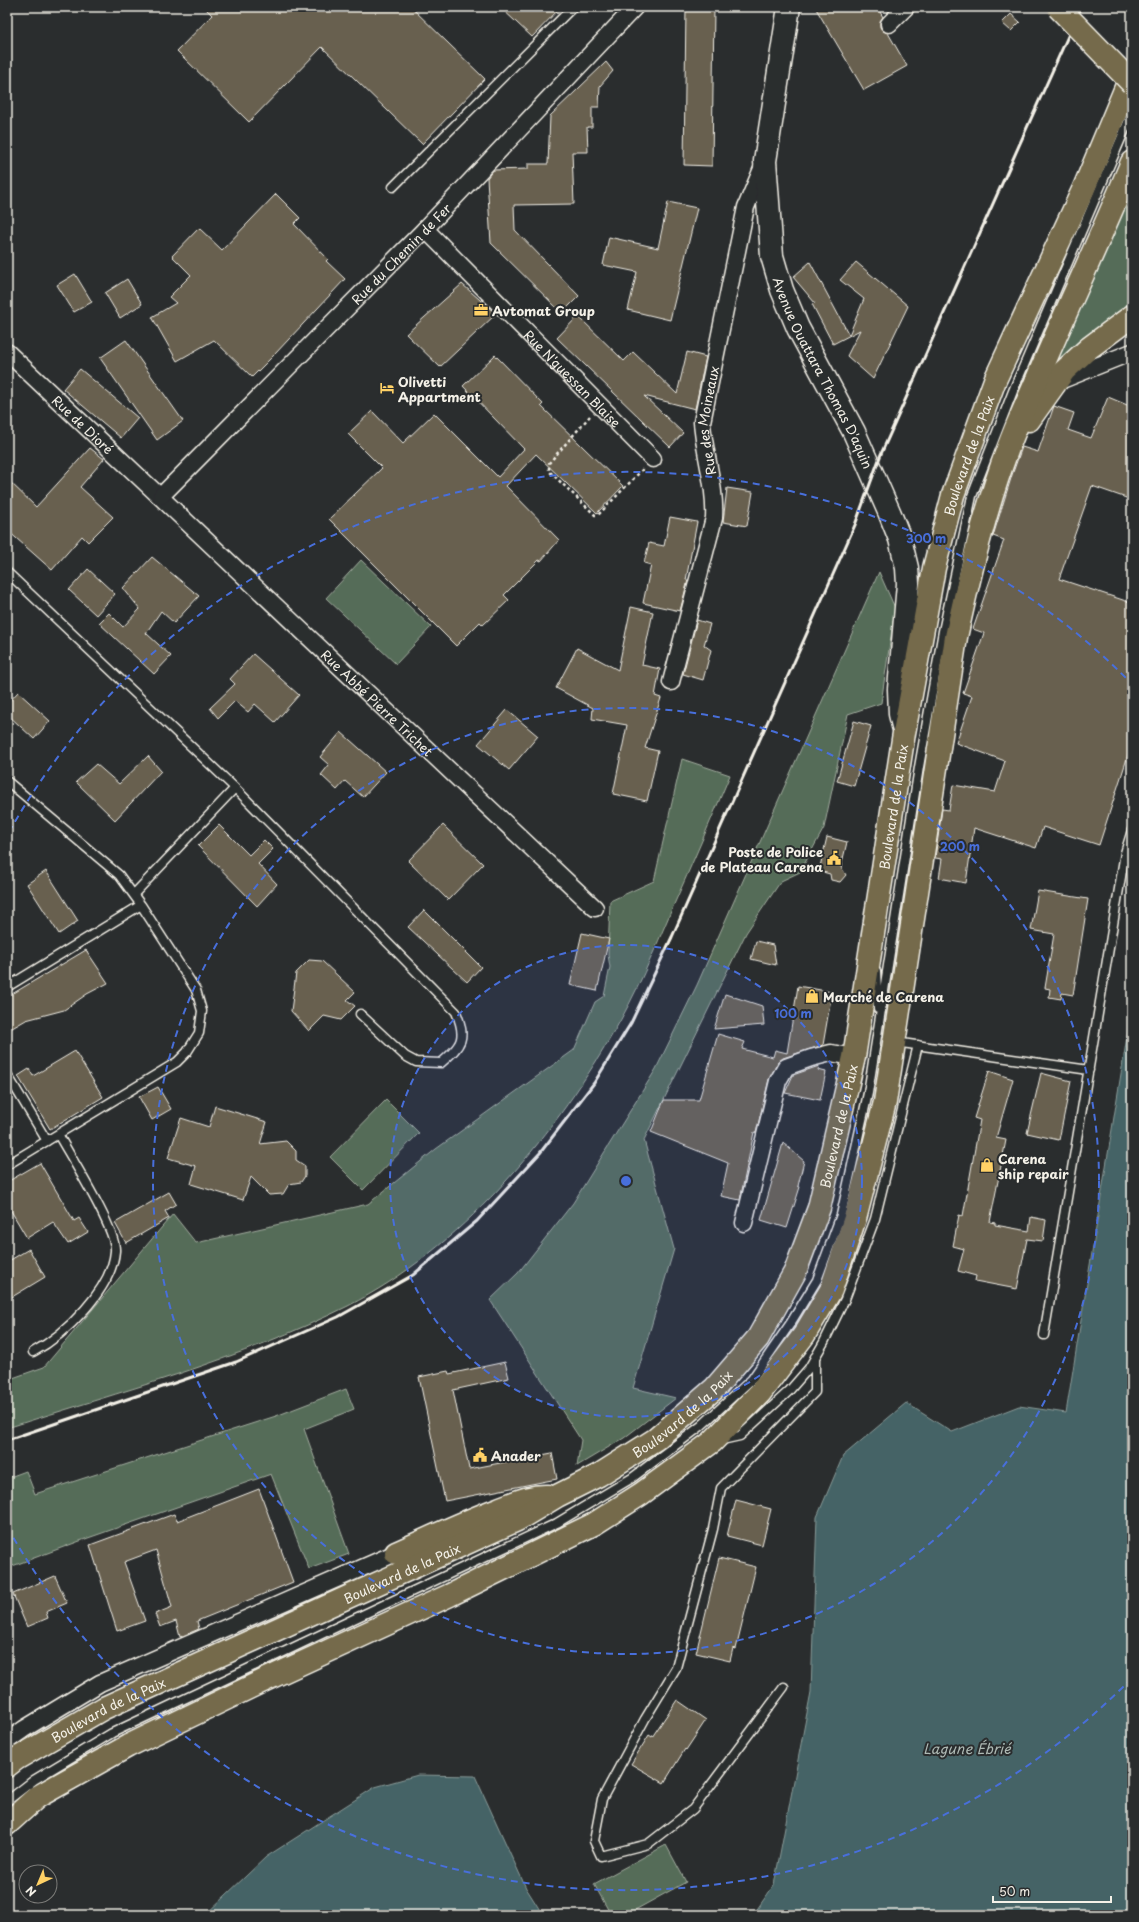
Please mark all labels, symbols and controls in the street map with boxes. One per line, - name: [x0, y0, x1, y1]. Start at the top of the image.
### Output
- street label: Rue du Chemin de Fer: [347, 198, 455, 308]
- street label: Avenue Ouattara Thomas D'aquin: [769, 275, 878, 471]
- place label: Avtomat Group: [492, 301, 595, 320]
- office icon: Avtomat Group: [473, 302, 489, 318]
- street label: Rue N'guessan Blaise: [520, 325, 626, 431]
- street label: Rue des Moineaux: [692, 364, 723, 477]
- place label: Olivetti Appartment: [398, 372, 481, 406]
- hotel icon: Olivetti Appartment: [379, 380, 395, 396]
- street label: Rue de Dioré: [48, 390, 118, 458]
- street label: Boulevard de la Paix: [939, 393, 998, 518]
- text: 300 m: [906, 529, 946, 547]
- street label: Rue Abbé Pierre Trichet: [317, 645, 438, 760]
- street label: Boulevard de la Paix: [874, 743, 912, 871]
- text: 200 m: [940, 837, 980, 855]
- place label: Poste de Police de Plateau Carena: [700, 842, 823, 876]
- public building icon: Poste de Police de Plateau Carena: [826, 850, 842, 866]
- place label: Marché de Carena: [823, 987, 944, 1006]
- shop icon: Marché de Carena: [804, 988, 820, 1004]
- text: 100 m: [774, 1004, 812, 1022]
- street label: Boulevard de la Paix: [814, 1062, 862, 1190]
- place label: Carena ship repair: [998, 1149, 1069, 1183]
- shop icon: Carena ship repair: [979, 1157, 995, 1173]
- centre of rings: [619, 1174, 633, 1188]
- street label: Boulevard de la Paix: [628, 1366, 736, 1461]
- place label: Anader: [491, 1446, 541, 1465]
- public building icon: Anader: [472, 1447, 488, 1463]
- street label: Boulevard de la Paix: [340, 1538, 463, 1607]
- street label: Boulevard de la Paix: [47, 1672, 168, 1746]
- water label: Lagune Ébrié: [923, 1738, 1012, 1759]
- north arrow: [18, 1864, 58, 1904]
- scale bar: [993, 1878, 1111, 1904]
- text: N: [21, 1882, 40, 1901]
- text: 50 m: [999, 1882, 1030, 1900]

